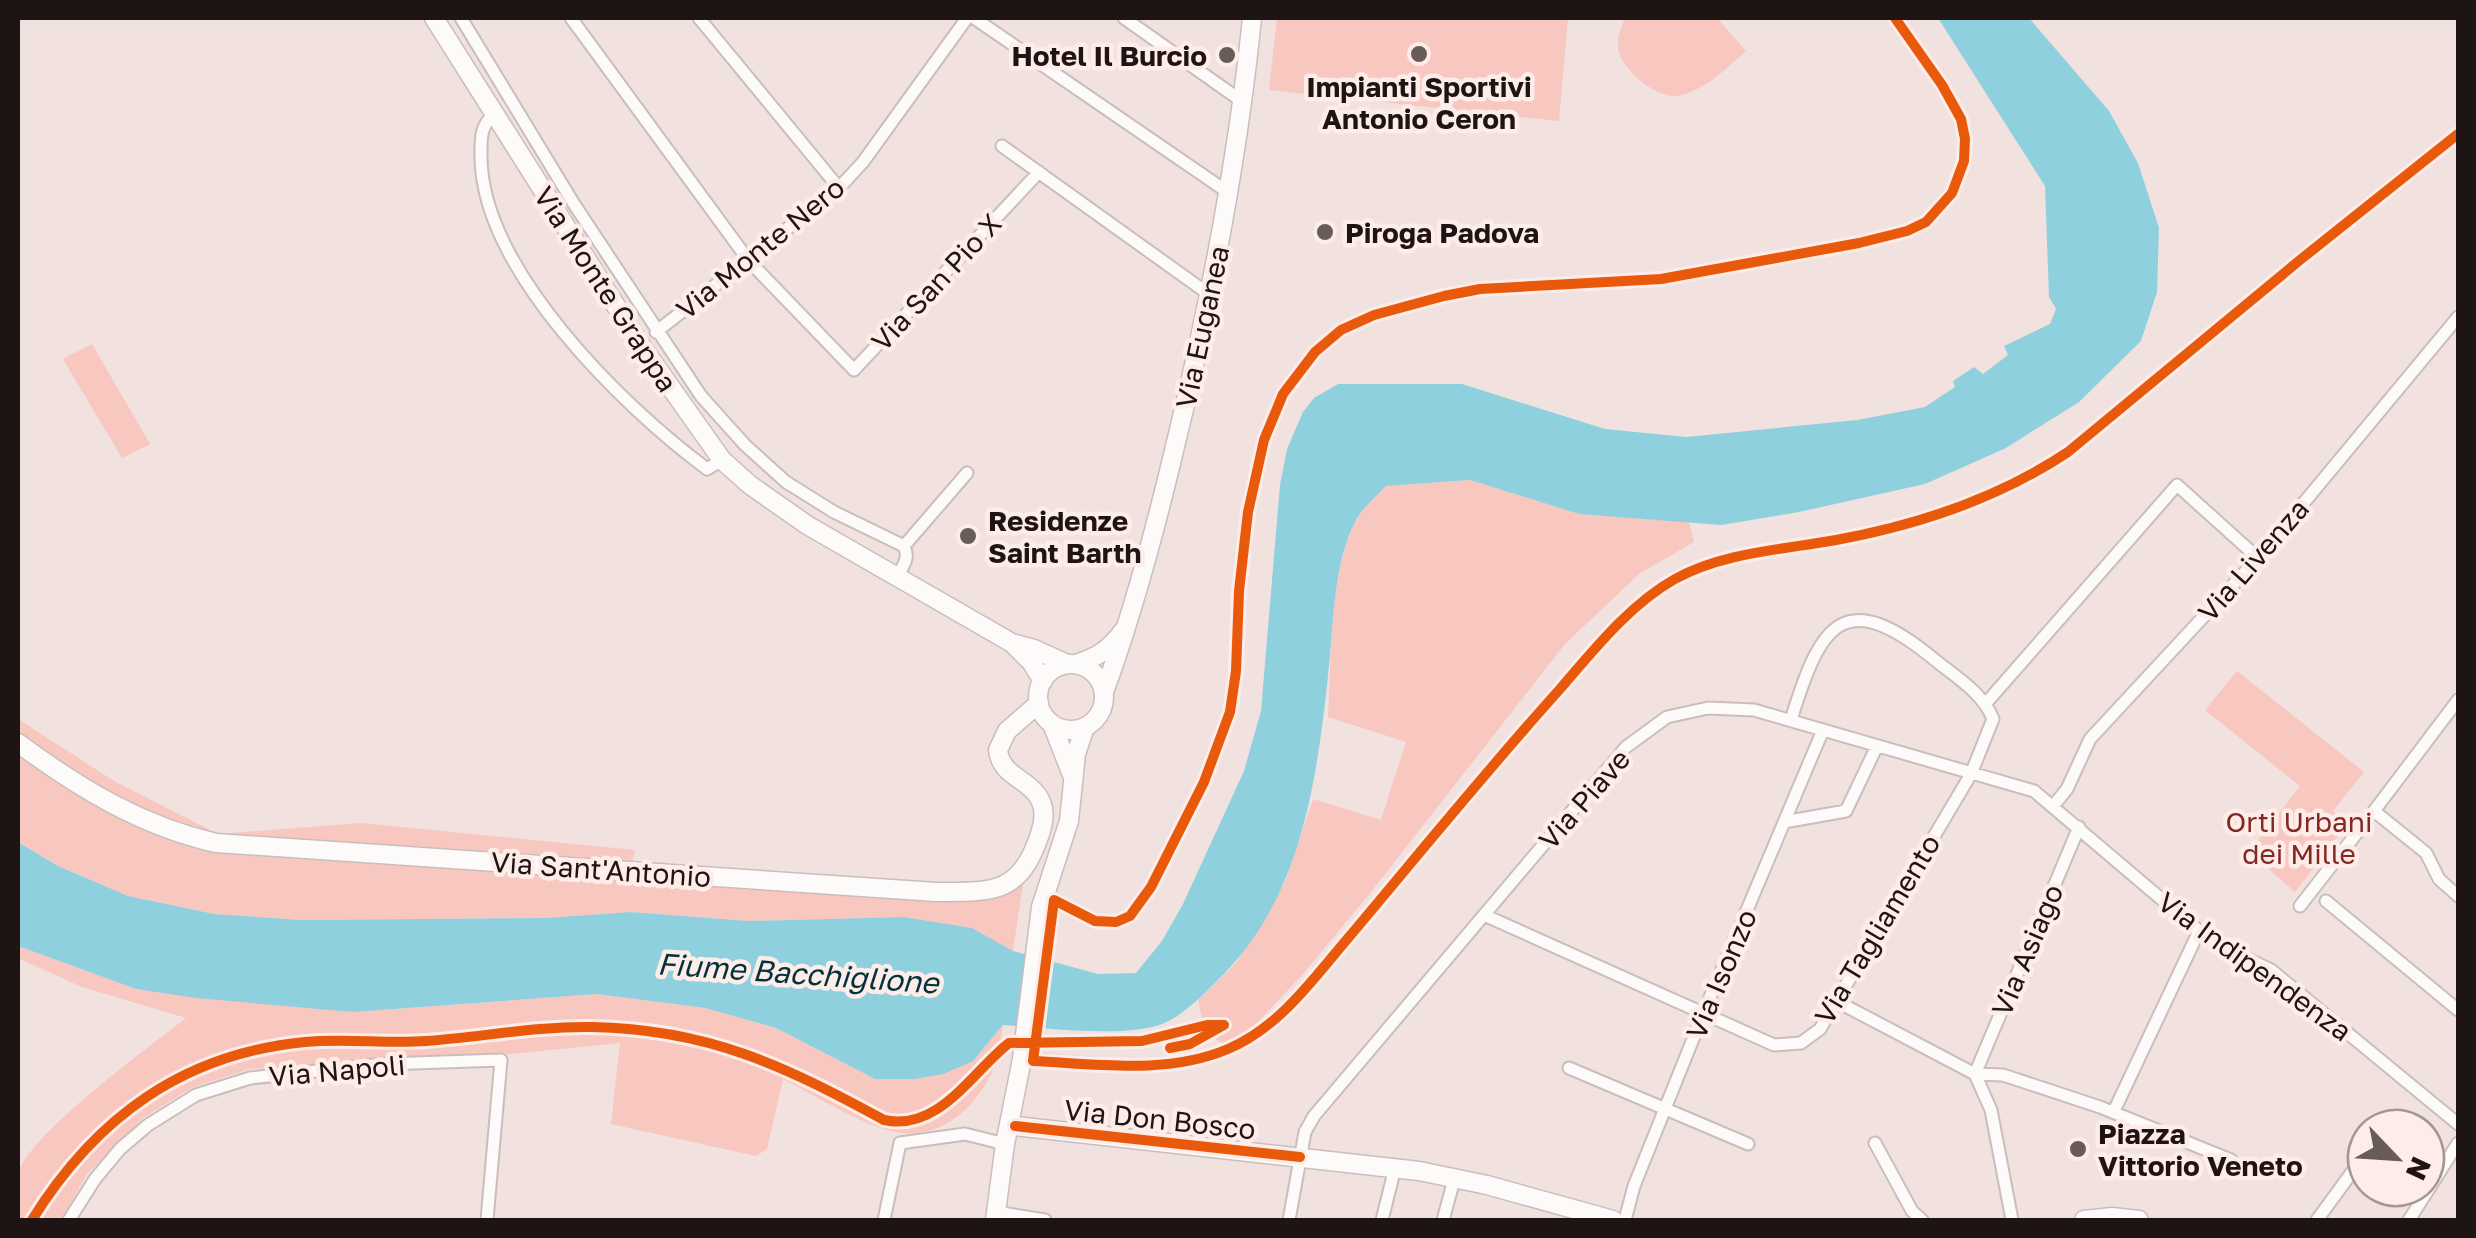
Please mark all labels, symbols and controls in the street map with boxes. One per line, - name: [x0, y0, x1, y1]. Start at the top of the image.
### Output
- place label: Hotel Il Burcio: [1012, 39, 1207, 72]
- marker: Impianti Sportivi Antonio Ceron: [1408, 43, 1430, 65]
- marker: Hotel Il Burcio: [1216, 44, 1238, 66]
- place label: Impianti Sportivi Antonio Ceron: [1306, 70, 1532, 135]
- street label: Via Monte Nero: [669, 170, 851, 326]
- street label: Via Monte Grappa: [527, 180, 685, 398]
- street label: Via San Pio X: [864, 207, 1008, 357]
- place label: Piroga Padova: [1345, 216, 1539, 249]
- marker: Piroga Padova: [1314, 221, 1336, 243]
- street label: Via Euganea: [1169, 243, 1235, 411]
- street label: Via Livenza: [2191, 492, 2315, 628]
- place label: Residenze Saint Barth: [988, 504, 1141, 569]
- marker: Residenze Saint Barth: [957, 525, 979, 547]
- street label: Via Piave: [1532, 742, 1636, 856]
- park label: Orti Urbani dei Mille: [2225, 805, 2373, 870]
- street label: Via Tagliamento: [1807, 828, 1947, 1030]
- street label: Via Sant'Antonio: [490, 845, 712, 893]
- street label: Via Asiago: [1984, 879, 2070, 1021]
- street label: Via Indipendenza: [2152, 885, 2358, 1047]
- street label: Via Isonzo: [1679, 904, 1763, 1044]
- water label: Fiume Bacchiglione: [656, 945, 942, 1001]
- street label: Via Napoli: [267, 1048, 407, 1092]
- street label: Via Don Bosco: [1063, 1093, 1257, 1145]
- north arrow: [2346, 1108, 2446, 1208]
- place label: Piazza Vittorio Veneto: [2098, 1117, 2303, 1182]
- marker: Piazza Vittorio Veneto: [2067, 1138, 2089, 1160]
- text: N: [2400, 1152, 2439, 1185]

